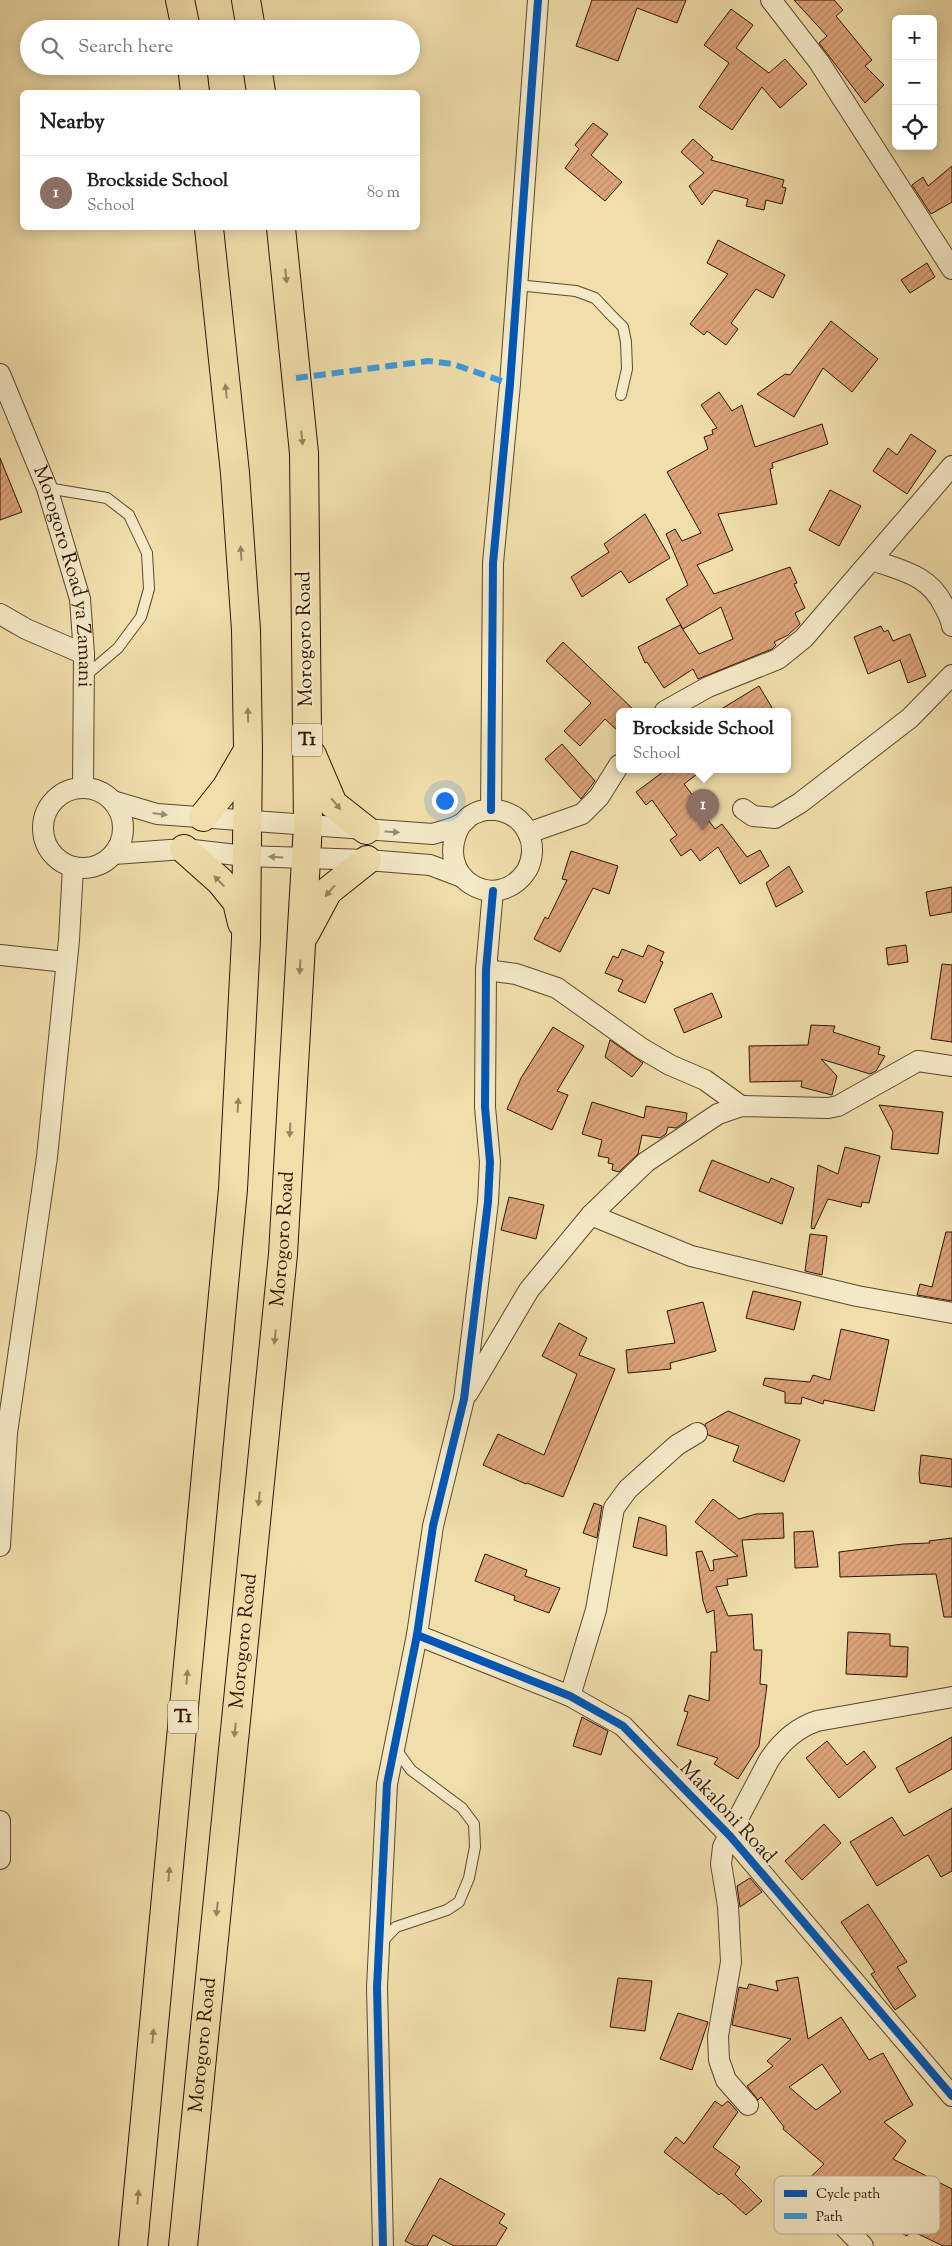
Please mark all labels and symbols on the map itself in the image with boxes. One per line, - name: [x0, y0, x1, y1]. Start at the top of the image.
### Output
- one-way arrow: [282, 268, 290, 284]
- one-way arrow: [222, 383, 230, 399]
- one-way arrow: [298, 430, 306, 446]
- street label: Morogoro Road ya Zamani: [25, 461, 99, 688]
- one-way arrow: [236, 545, 244, 561]
- street label: Morogoro Road: [290, 571, 322, 707]
- one-way arrow: [243, 707, 251, 723]
- road number: T1: [292, 724, 322, 756]
- your location: [432, 788, 458, 814]
- pin: 1: [687, 789, 719, 830]
- one-way arrow: [330, 797, 341, 810]
- one-way arrow: [153, 810, 169, 818]
- one-way arrow: [384, 828, 400, 836]
- one-way arrow: [268, 853, 284, 861]
- one-way arrow: [213, 875, 225, 887]
- one-way arrow: [324, 885, 336, 897]
- one-way arrow: [295, 960, 303, 976]
- one-way arrow: [234, 1097, 242, 1113]
- one-way arrow: [286, 1122, 294, 1138]
- street label: Morogoro Road: [263, 1170, 302, 1308]
- one-way arrow: [271, 1330, 279, 1346]
- one-way arrow: [254, 1491, 262, 1507]
- street label: Morogoro Road: [223, 1572, 265, 1710]
- one-way arrow: [183, 1669, 191, 1685]
- road number: T1: [168, 1700, 198, 1734]
- one-way arrow: [231, 1723, 239, 1739]
- street label: Makaloni Road: [672, 1755, 782, 1871]
- one-way arrow: [165, 1866, 173, 1882]
- one-way arrow: [213, 1902, 221, 1918]
- street label: Morogoro Road: [182, 1976, 224, 2114]
- one-way arrow: [149, 2027, 157, 2043]
- legend: [774, 2176, 940, 2234]
- text: Cycle path: [816, 2185, 880, 2205]
- one-way arrow: [134, 2189, 142, 2205]
- text: Path: [816, 2208, 843, 2228]

